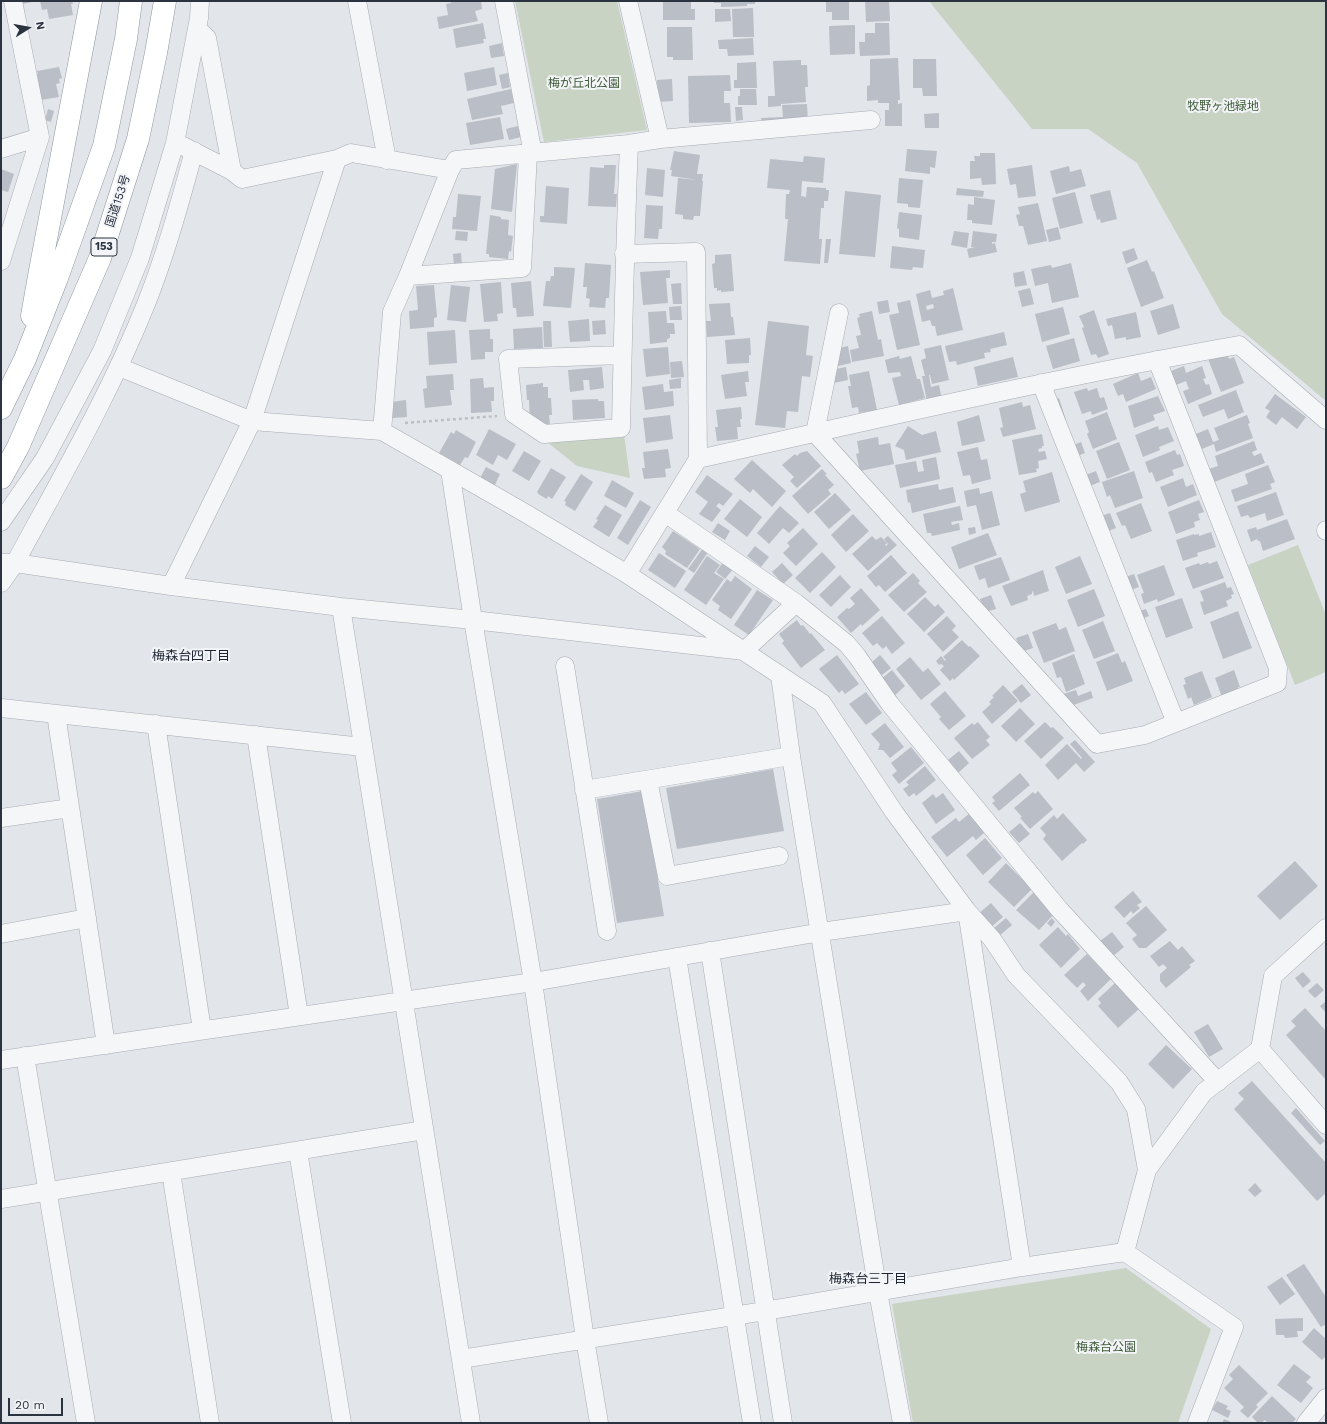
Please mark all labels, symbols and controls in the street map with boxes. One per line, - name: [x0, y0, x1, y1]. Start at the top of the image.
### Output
- north arrow: [8, 8, 48, 48]
- text: N: [33, 20, 47, 31]
- park label: 梅が丘北公園: [548, 76, 620, 90]
- park label: 牧野ヶ池緑地: [1187, 99, 1259, 113]
- street label: 国道153号: [103, 173, 133, 229]
- road number: 153: [91, 238, 117, 256]
- district label: 梅森台四丁目: [152, 648, 230, 664]
- district label: 梅森台三丁目: [829, 1271, 907, 1287]
- park label: 梅森台公園: [1076, 1340, 1136, 1354]
- scale bar: [10, 1390, 65, 1416]
- text: 20 m: [15, 1398, 45, 1412]

